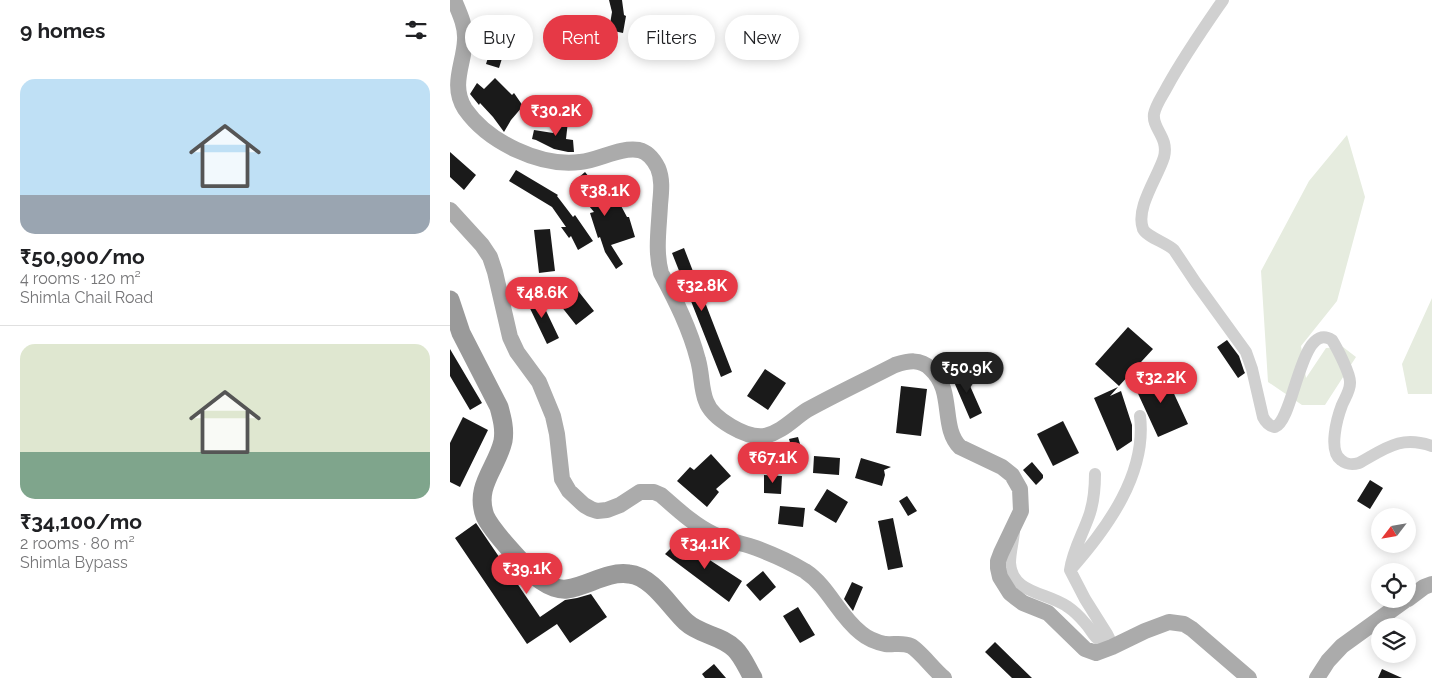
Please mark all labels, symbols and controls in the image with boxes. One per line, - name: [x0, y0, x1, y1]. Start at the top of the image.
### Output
- chip: Buy: [465, 15, 533, 60]
- chip: Rent: [543, 15, 618, 60]
- chip: Filters: [628, 15, 715, 60]
- chip: New: [725, 15, 799, 60]
- icon: filters: [402, 16, 430, 44]
- text: 9 homes: [20, 18, 105, 43]
- pin: ₹30.2K: [515, 94, 597, 137]
- text: ₹30.2K: [531, 101, 581, 120]
- icon: home: [180, 111, 270, 201]
- pin: ₹38.1K: [564, 174, 646, 217]
- text: ₹38.1K: [580, 181, 630, 200]
- text: ₹50,900/mo: [20, 244, 145, 269]
- text: 4 rooms · 120 m²: [20, 269, 141, 288]
- pin: ₹32.8K: [661, 270, 743, 312]
- pin: ₹48.6K: [501, 276, 583, 319]
- text: ₹32.8K: [677, 276, 727, 295]
- text: ₹48.6K: [516, 283, 568, 302]
- text: Shimla Chail Road: [20, 288, 153, 307]
- pin: ₹50.9K: [926, 352, 1008, 394]
- text: ₹50.9K: [942, 358, 992, 377]
- pin: ₹32.2K: [1120, 362, 1202, 404]
- text: ₹32.2K: [1136, 368, 1186, 387]
- icon: home: [180, 377, 270, 467]
- pin: ₹67.1K: [732, 442, 814, 484]
- text: ₹67.1K: [749, 448, 797, 467]
- north arrow: [1371, 508, 1416, 552]
- map controls: [1371, 508, 1416, 663]
- text: ₹34,100/mo: [20, 509, 142, 534]
- pin: ₹34.1K: [664, 528, 746, 570]
- text: 2 rooms · 80 m²: [20, 534, 135, 553]
- text: ₹34.1K: [681, 534, 729, 553]
- pin: ₹39.1K: [486, 552, 568, 595]
- text: Shimla Bypass: [20, 553, 128, 572]
- text: ₹39.1K: [502, 559, 552, 578]
- button: locate: [1371, 563, 1416, 608]
- button: layers: [1371, 618, 1416, 663]

